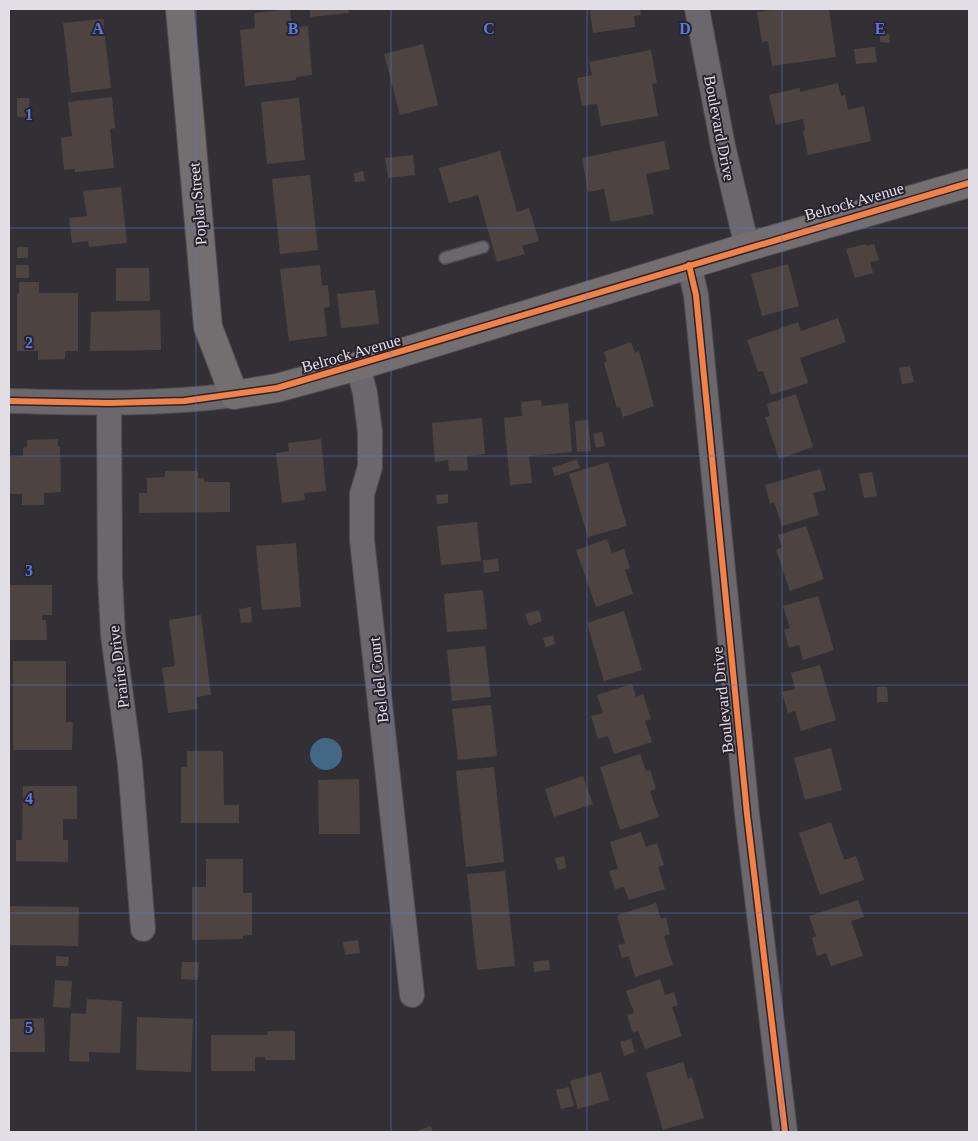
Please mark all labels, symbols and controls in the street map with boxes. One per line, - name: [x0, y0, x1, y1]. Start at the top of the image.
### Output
- text: A: [92, 20, 104, 37]
- text: B: [288, 20, 299, 37]
- text: C: [483, 20, 495, 37]
- text: D: [679, 20, 691, 37]
- text: E: [875, 20, 885, 37]
- street label: Boulevard Drive: [701, 74, 738, 182]
- text: 1: [25, 106, 33, 123]
- street label: Poplar Street: [185, 161, 211, 246]
- street label: Belrock Avenue: [803, 179, 906, 224]
- street label: Belrock Avenue: [300, 331, 403, 376]
- text: 2: [25, 334, 33, 351]
- text: 3: [25, 562, 33, 579]
- street label: Prairie Drive: [105, 625, 132, 709]
- street label: Bel del Court: [365, 636, 391, 724]
- street label: Boulevard Drive: [708, 646, 737, 754]
- text: 4: [25, 790, 33, 807]
- text: 5: [25, 1019, 33, 1036]

